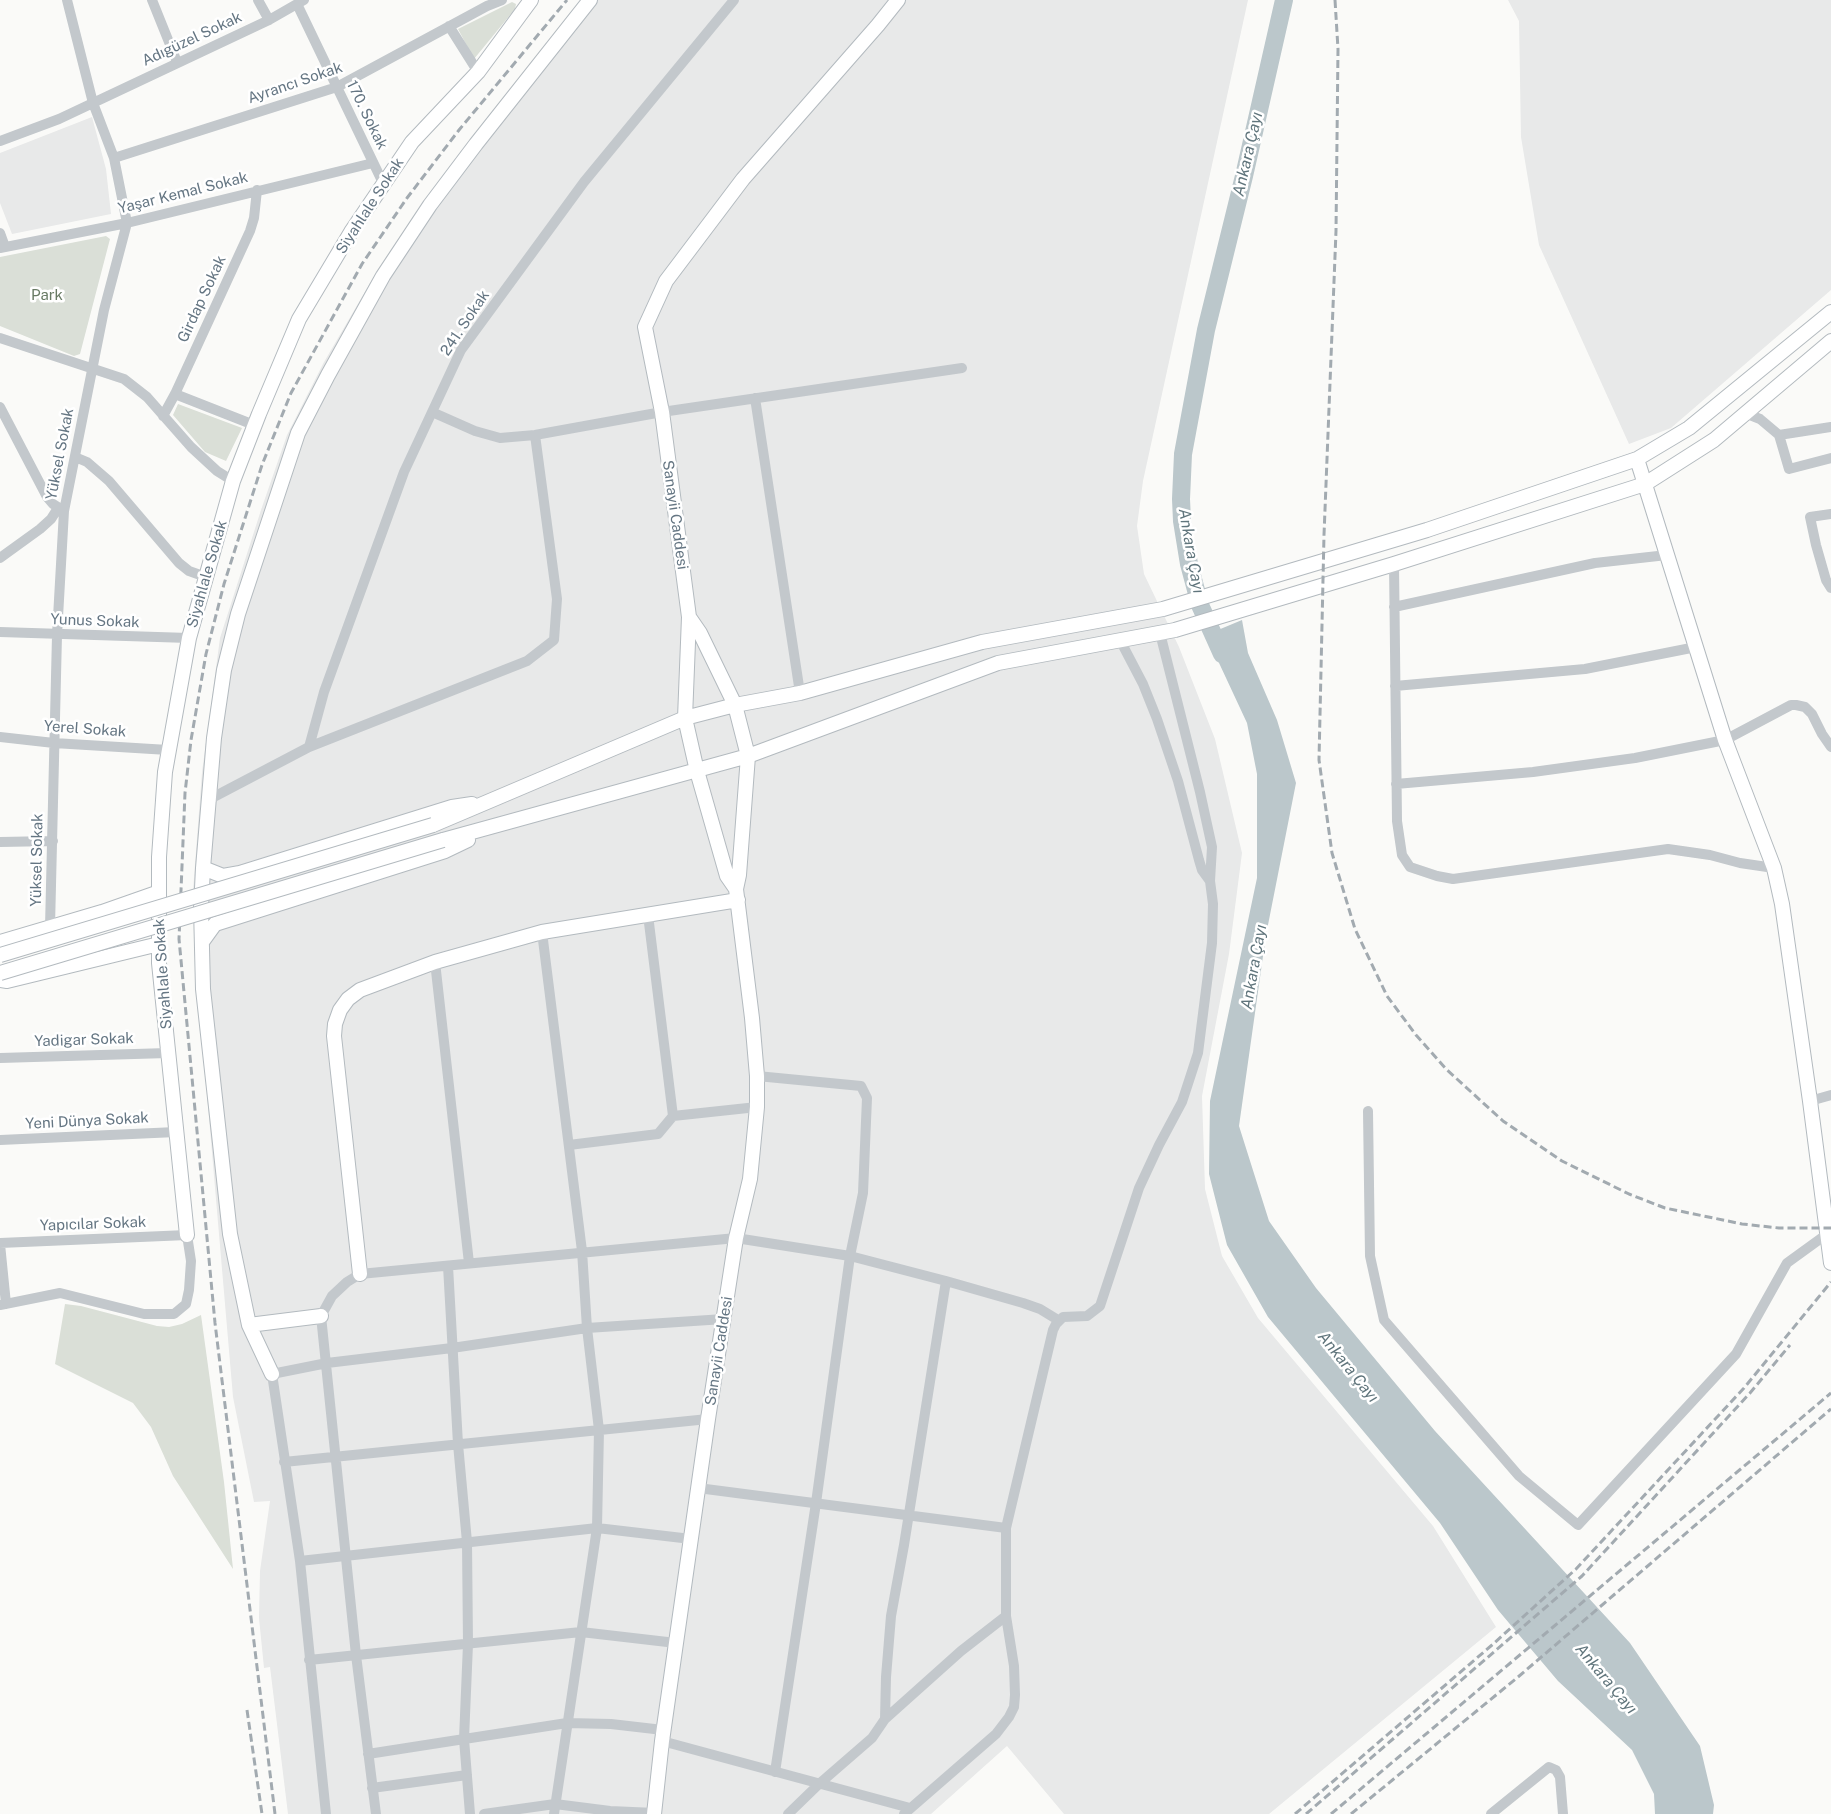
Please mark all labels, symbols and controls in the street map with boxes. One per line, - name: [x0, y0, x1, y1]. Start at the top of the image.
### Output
- street label: Adıgüzel Sokak: [139, 8, 245, 70]
- street label: Ayrancı Sokak: [245, 58, 345, 108]
- street label: 170. Sokak: [343, 78, 391, 152]
- water label: Ankara Çayı: [1229, 110, 1267, 198]
- street label: Siyahlale Sokak: [332, 155, 408, 257]
- street label: Yaşar Kemal Sokak: [116, 168, 250, 218]
- street label: Girdap Sokak: [174, 253, 230, 345]
- park label: Park: [31, 286, 63, 304]
- street label: 241. Sokak: [437, 287, 493, 359]
- street label: Yüksel Sokak: [42, 407, 78, 501]
- street label: Sanayii Caddesi: [658, 459, 692, 571]
- water label: Ankara Çayı: [1174, 507, 1208, 595]
- street label: Siyahlale Sokak: [183, 518, 231, 630]
- street label: Yunus Sokak: [50, 610, 140, 632]
- street label: Yerel Sokak: [43, 717, 127, 741]
- street label: Yüksel Sokak: [27, 813, 47, 907]
- street label: Siyahlale Sokak: [150, 918, 176, 1030]
- water label: Ankara Çayı: [1237, 923, 1271, 1011]
- street label: Yadigar Sokak: [34, 1029, 134, 1051]
- street label: Yeni Dünya Sokak: [25, 1109, 149, 1133]
- street label: Yapıcılar Sokak: [39, 1213, 147, 1235]
- street label: Sanayii Caddesi: [701, 1295, 737, 1407]
- water label: Ankara Çayı: [1314, 1328, 1382, 1406]
- water label: Ankara Çayı: [1571, 1640, 1641, 1718]

